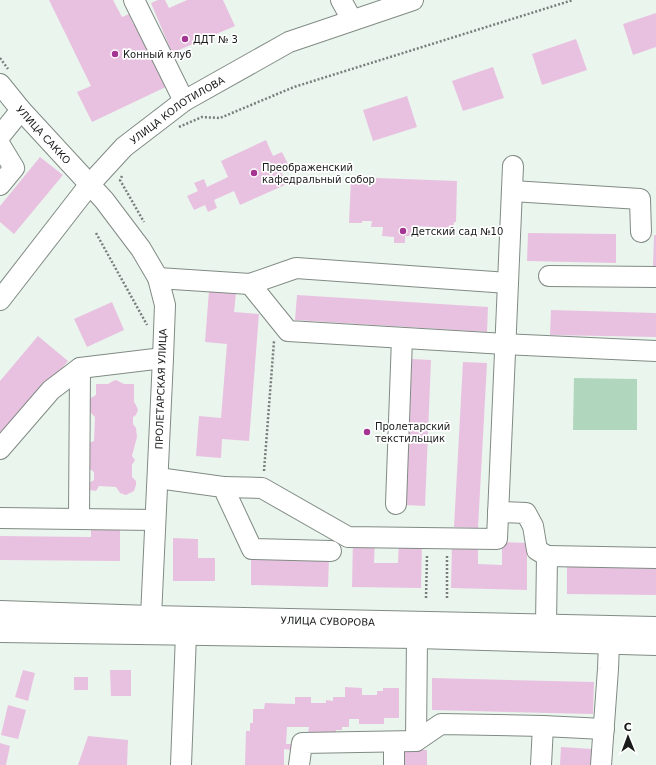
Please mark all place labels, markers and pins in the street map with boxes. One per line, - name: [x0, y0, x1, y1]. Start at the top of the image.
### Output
- marker: ДДТ № 3: [180, 34, 190, 44]
- place label: ДДТ № 3: [193, 34, 238, 45]
- marker: Конный клуб: [110, 49, 120, 59]
- place label: Конный клуб: [123, 49, 191, 60]
- place label: Преображенский кафедральный собор: [262, 162, 375, 185]
- marker: Преображенский кафедральный собор: [249, 168, 259, 178]
- marker: Детский сад №10: [398, 226, 408, 236]
- place label: Детский сад №10: [411, 226, 503, 237]
- place label: Пролетарский текстильщик: [375, 421, 450, 444]
- marker: Пролетарский текстильщик: [362, 427, 372, 437]

